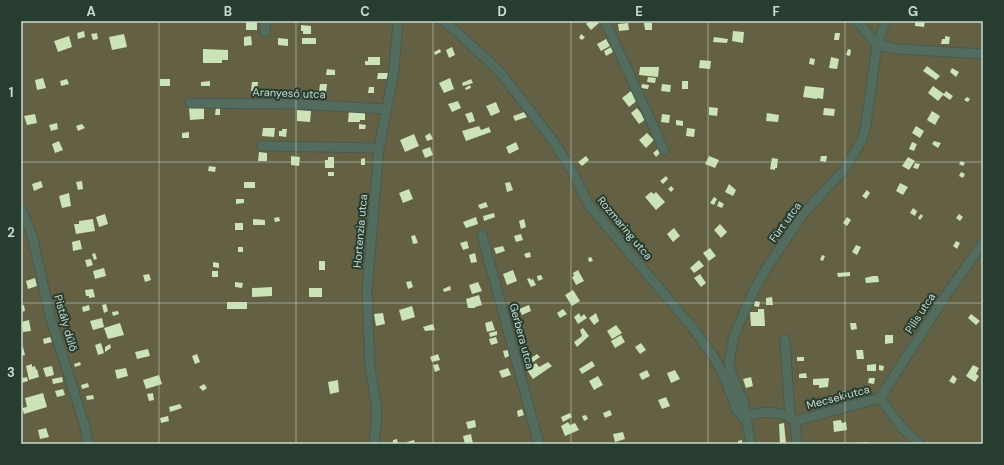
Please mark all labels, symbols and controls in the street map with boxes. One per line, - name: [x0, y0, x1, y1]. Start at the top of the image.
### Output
- text: A: [86, 3, 96, 20]
- text: B: [224, 3, 232, 20]
- text: C: [360, 3, 370, 20]
- text: D: [497, 3, 507, 20]
- text: E: [635, 3, 643, 20]
- text: F: [772, 3, 780, 20]
- text: G: [908, 3, 918, 20]
- text: 1: [9, 84, 13, 101]
- street label: Aranyeső utca: [252, 85, 326, 101]
- street label: Hortenzia utca: [350, 193, 370, 269]
- street label: Rozmaring utca: [594, 193, 656, 263]
- street label: Fürt utca: [766, 199, 804, 245]
- text: 2: [7, 224, 15, 241]
- street label: Pilis utca: [902, 290, 938, 336]
- street label: Pistály dűlő: [51, 293, 81, 353]
- street label: Gerbera utca: [507, 302, 538, 370]
- text: 3: [7, 364, 15, 381]
- street label: Mecsek utca: [805, 382, 871, 412]

